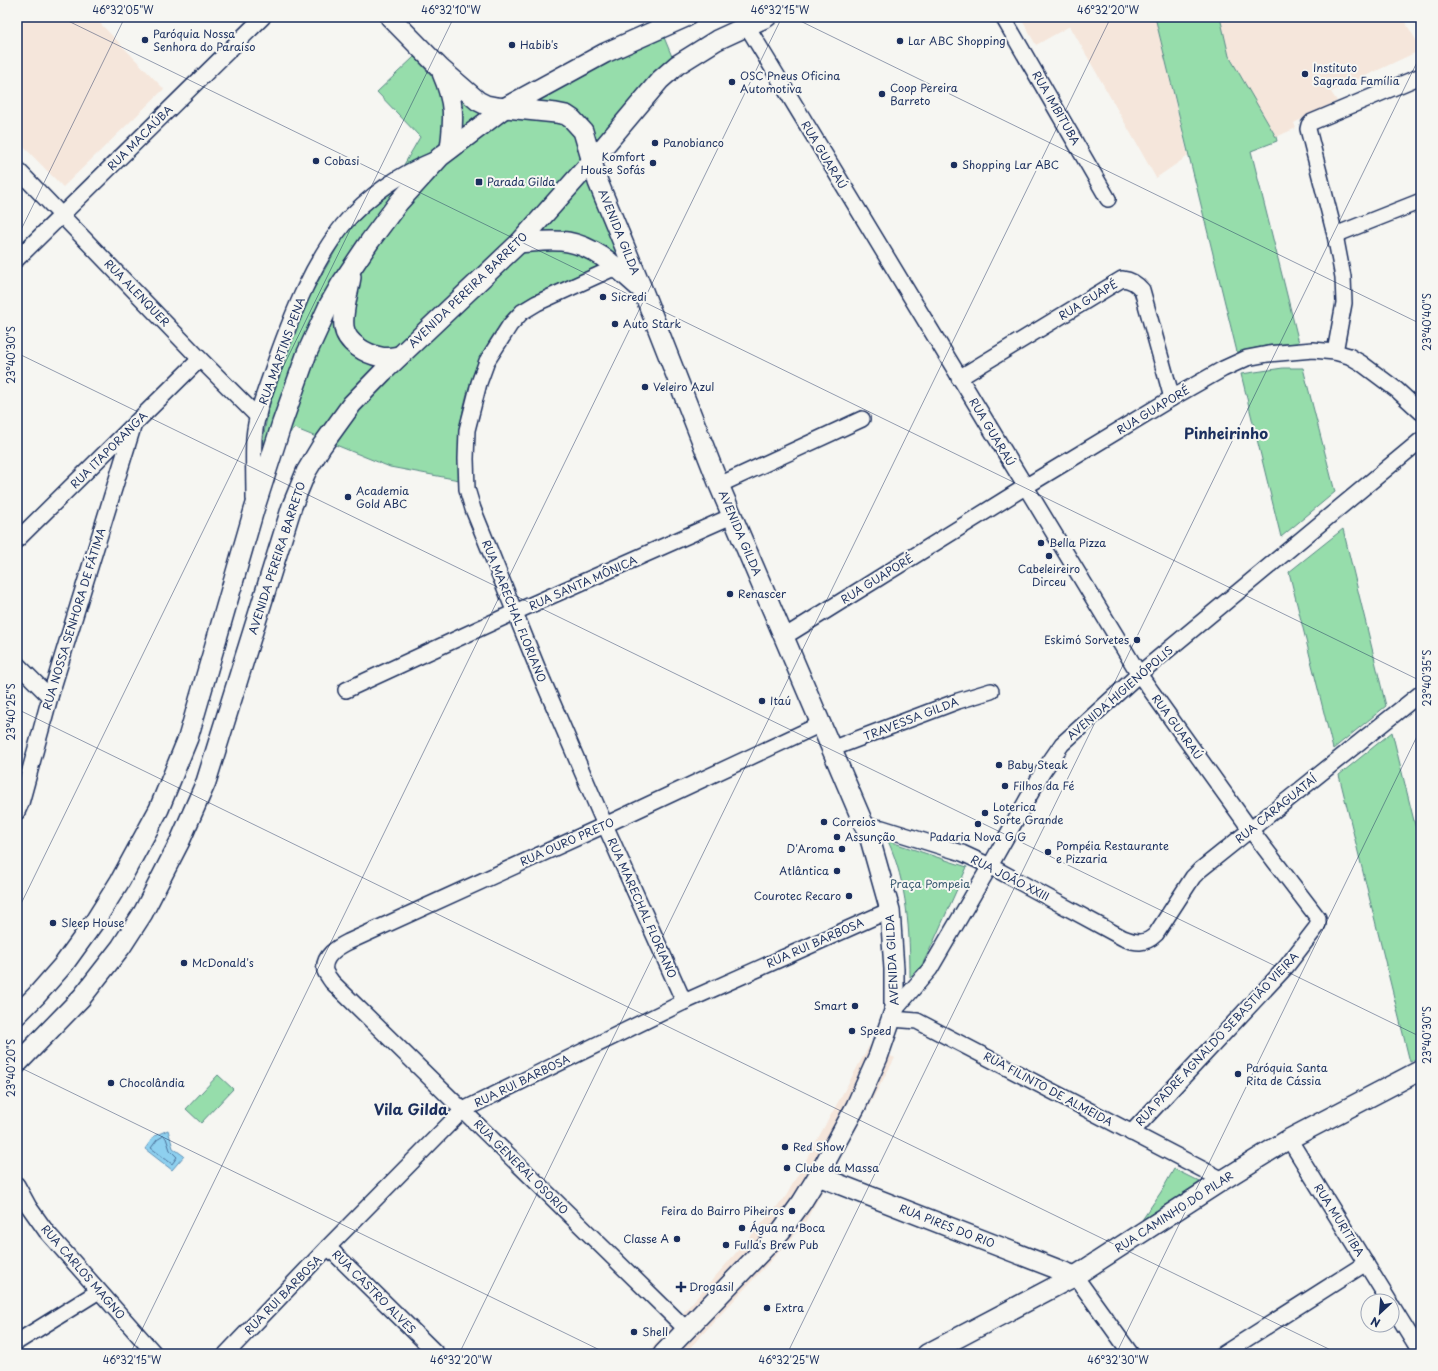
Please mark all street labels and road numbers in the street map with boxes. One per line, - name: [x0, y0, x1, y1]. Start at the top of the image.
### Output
- street label: RUA IMBITUBA: [1028, 68, 1085, 148]
- street label: RUA MACAÚBA: [103, 101, 177, 174]
- street label: RUA GUARAÚ: [797, 117, 852, 192]
- street label: AVENIDA GILDA: [594, 186, 644, 277]
- street label: AVENIDA PEREIRA BARRETO: [404, 228, 531, 351]
- street label: RUA ALENQUER: [101, 255, 174, 330]
- street label: RUA GUAPÉ: [1055, 275, 1121, 324]
- street label: RUA MARTINS PENA: [254, 295, 309, 407]
- street label: RUA GUAPORÉ: [1113, 381, 1193, 438]
- street label: RUA GUARAÚ: [965, 394, 1020, 469]
- street label: RUA ITAPORANGA: [66, 407, 151, 492]
- street label: AVENIDA PEREIRA BARRETO: [244, 479, 309, 636]
- street label: AVENIDA GILDA: [715, 487, 766, 578]
- street label: RUA NOSSA SENHORA DE FÁTIMA: [38, 526, 109, 712]
- street label: RUA MARECHAL FLORIANO: [478, 537, 551, 685]
- street label: RUA GUAPORÉ: [837, 549, 916, 608]
- street label: RUA SANTA MÔNICA: [526, 551, 640, 614]
- street label: AVENIDA HIGIENÓPOLIS: [1063, 642, 1177, 744]
- street label: RUA GUARAÚ: [1148, 691, 1207, 763]
- street label: TRAVESSA GILDA: [861, 693, 961, 744]
- street label: RUA CARAGUATAÍ: [1231, 770, 1321, 847]
- street label: RUA OURO PRETO: [517, 813, 617, 870]
- street label: RUA MARECHAL FLORIANO: [604, 835, 681, 981]
- street label: RUA JOÃO XXIII: [968, 850, 1052, 905]
- street label: RUA RUI BARBOSA: [764, 913, 866, 972]
- street label: AVENIDA GILDA: [881, 914, 902, 1006]
- street label: RUA PADRE AGNALDO SEBASTIÃO VIEIRA: [1131, 947, 1302, 1129]
- street label: RUA FILINTO DE ALMEIDA: [981, 1047, 1116, 1130]
- street label: RUA RUI BARBOSA: [471, 1050, 573, 1111]
- street label: RUA GENERAL OSORIO: [470, 1115, 573, 1218]
- street label: RUA CAMINHO DO PILAR: [1111, 1167, 1237, 1256]
- street label: RUA MURITIBA: [1310, 1180, 1369, 1260]
- street label: RUA PIRES DO RIO: [897, 1199, 998, 1252]
- street label: RUA CARLOS MAGNO: [37, 1221, 129, 1323]
- street label: RUA CASTRO ALVES: [329, 1246, 420, 1338]
- street label: RUA RUI BARBOSA: [240, 1251, 325, 1338]

